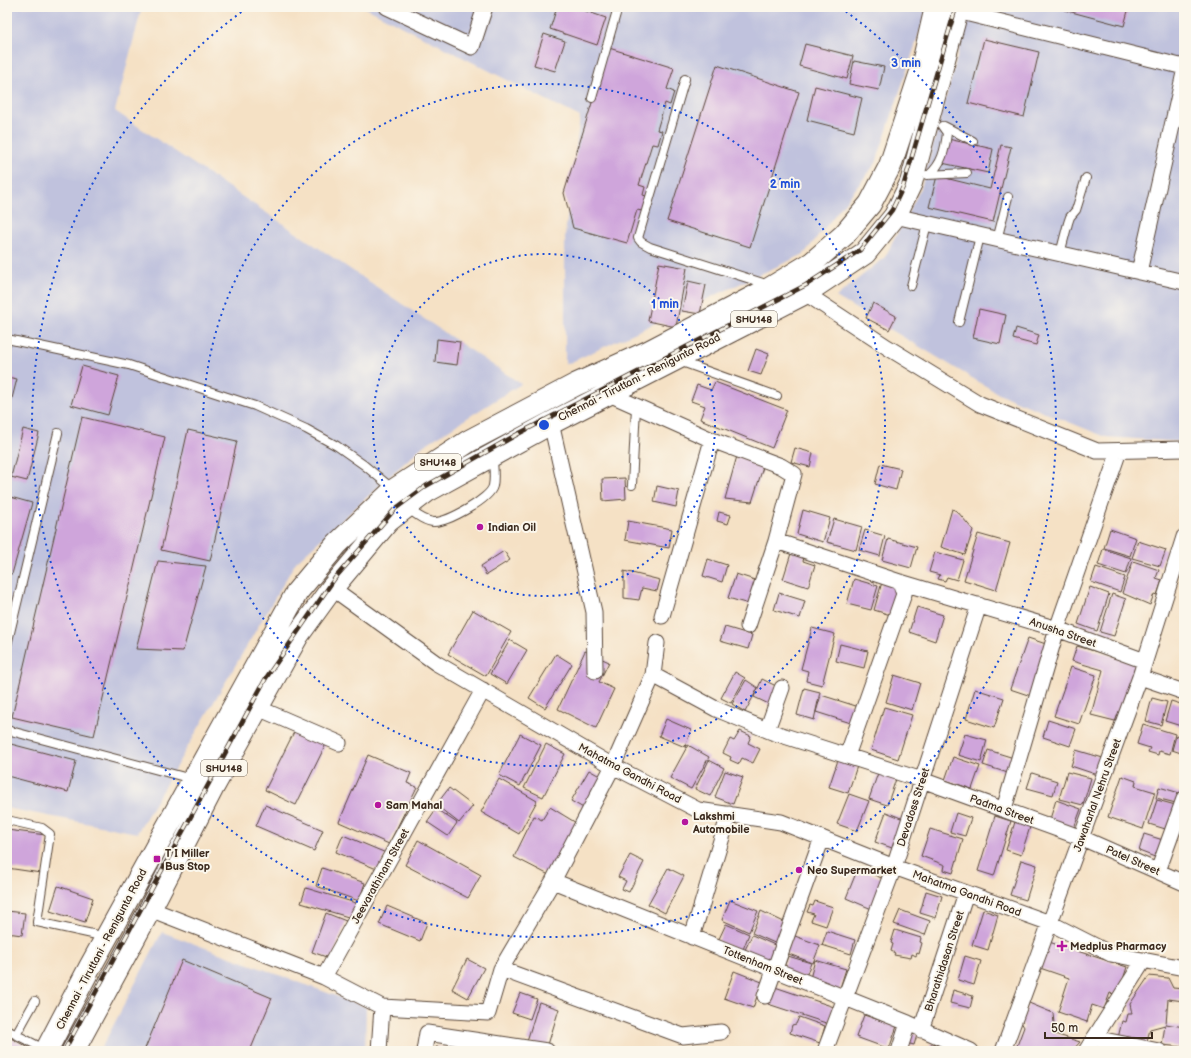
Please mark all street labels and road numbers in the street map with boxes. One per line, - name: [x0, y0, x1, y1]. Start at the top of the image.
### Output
- road number: SHU148: [731, 311, 777, 327]
- street label: Chennai - Tiruttani - Renigunta Road: [556, 331, 723, 424]
- road number: SHU148: [415, 454, 461, 470]
- street label: Anusha Street: [1028, 615, 1098, 650]
- street label: Jawaharlal Nehru Street: [1071, 736, 1124, 854]
- street label: Mahatma Gandhi Road: [576, 741, 684, 806]
- road number: SHU148: [201, 760, 247, 776]
- street label: Devadoss Street: [895, 766, 933, 848]
- street label: Padma Street: [968, 792, 1036, 827]
- street label: Jeevarathinam Street: [349, 826, 412, 926]
- street label: Patel Street: [1104, 843, 1162, 878]
- street label: Chennai - Tiruttani - Renigunta Road: [53, 867, 150, 1032]
- street label: Mahatma Gandhi Road: [911, 868, 1023, 919]
- street label: Bharathidasan Street: [922, 909, 967, 1013]
- street label: Tottenham Street: [721, 943, 805, 988]

